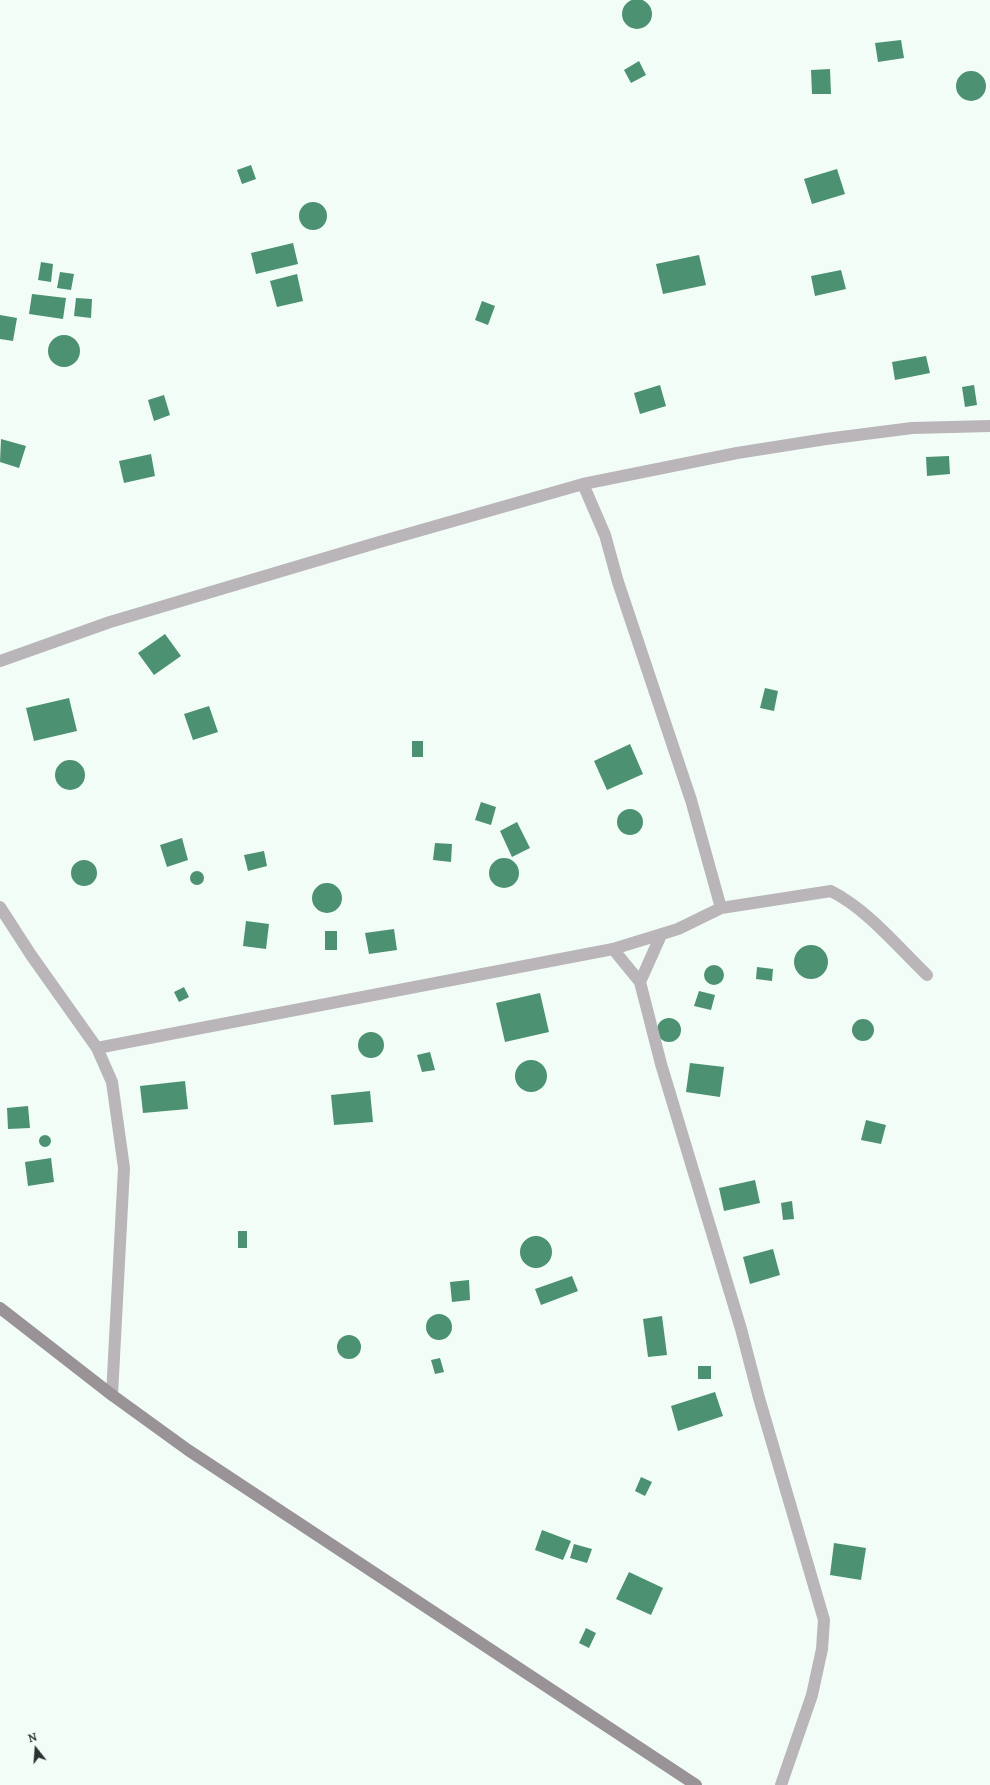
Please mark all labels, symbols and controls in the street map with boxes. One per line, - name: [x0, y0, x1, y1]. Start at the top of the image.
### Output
- north arrow: [16, 1729, 56, 1769]
- text: N: [26, 1730, 39, 1745]

